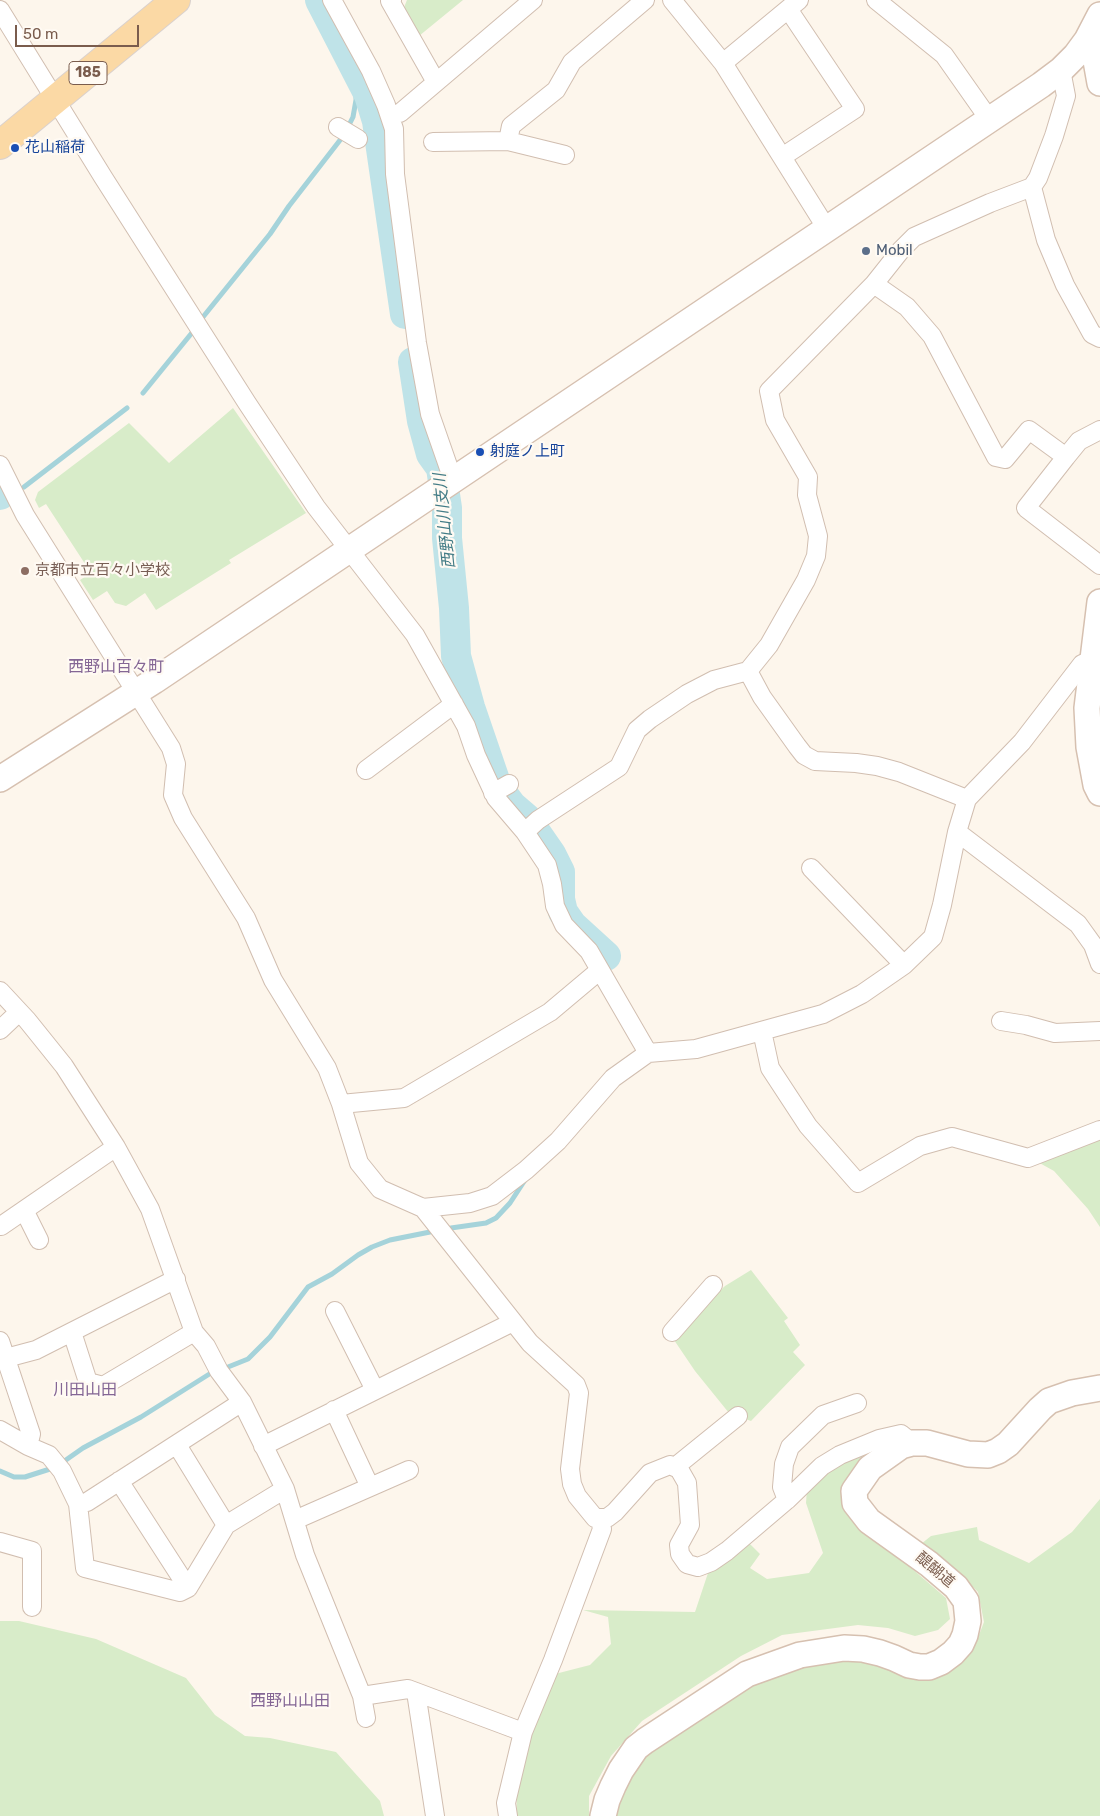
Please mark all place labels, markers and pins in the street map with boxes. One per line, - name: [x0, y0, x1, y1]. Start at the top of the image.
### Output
- place label: 花山稲荷: [25, 139, 85, 157]
- marker: 花山稲荷: [9, 142, 21, 154]
- place label: Mobil: [876, 242, 913, 260]
- marker: Mobil: [860, 245, 872, 257]
- place label: 射庭ノ上町: [490, 443, 565, 461]
- marker: 射庭ノ上町: [474, 446, 486, 458]
- place label: 京都市立百々小学校: [35, 562, 170, 580]
- marker: 京都市立百々小学校: [19, 565, 31, 577]

